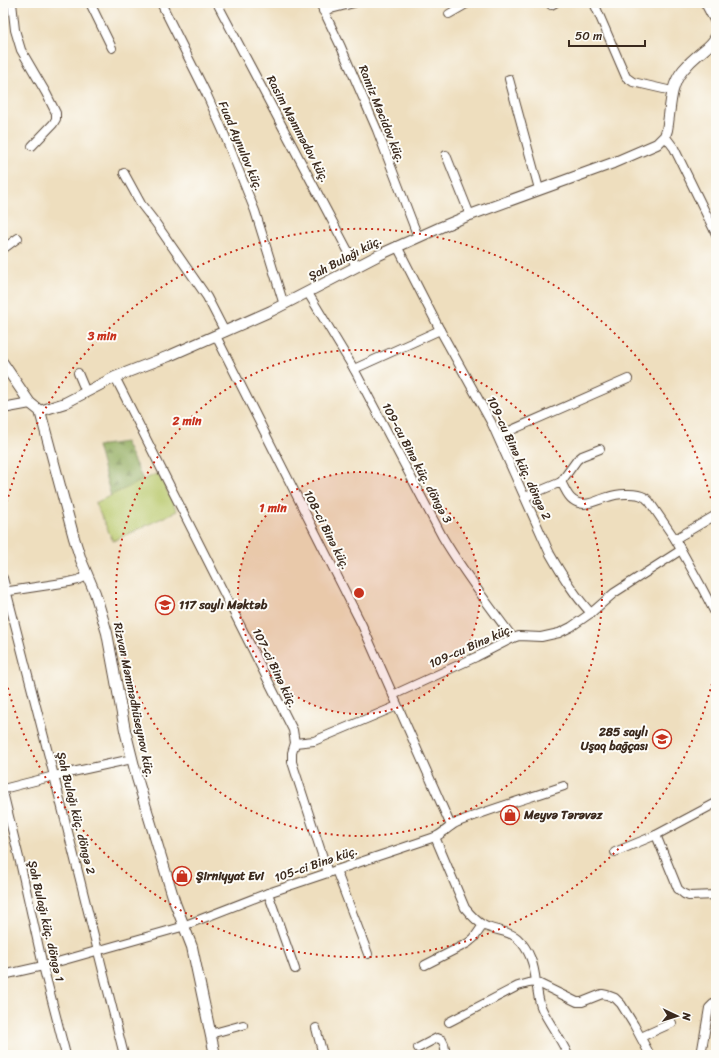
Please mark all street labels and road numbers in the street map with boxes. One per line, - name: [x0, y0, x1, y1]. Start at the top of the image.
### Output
- street label: Ramiz Məcidov küç.: [352, 62, 412, 166]
- street label: Rasim Məmmədov küç.: [260, 71, 336, 187]
- street label: Fuad Aynulov küç.: [212, 97, 270, 195]
- street label: Şah Bulağı küç.: [304, 229, 386, 287]
- street label: 109-cu Binə küç. döngə 2: [481, 392, 557, 524]
- street label: 109-cu Binə küç. döngə 3: [376, 399, 458, 528]
- street label: 108-ci Binə küç.: [297, 486, 357, 574]
- street label: 109-cu Binə küç.: [425, 618, 517, 674]
- street label: Rizvan Məmmədhüseynov küç.: [107, 620, 161, 780]
- street label: 107-ci Binə küç.: [246, 624, 304, 712]
- street label: Şah Bulağı küç. döngə 2: [50, 749, 102, 877]
- street label: 105-ci Binə küç.: [271, 839, 361, 889]
- street label: Şah Bulağı küç. döngə 1: [21, 858, 71, 984]

